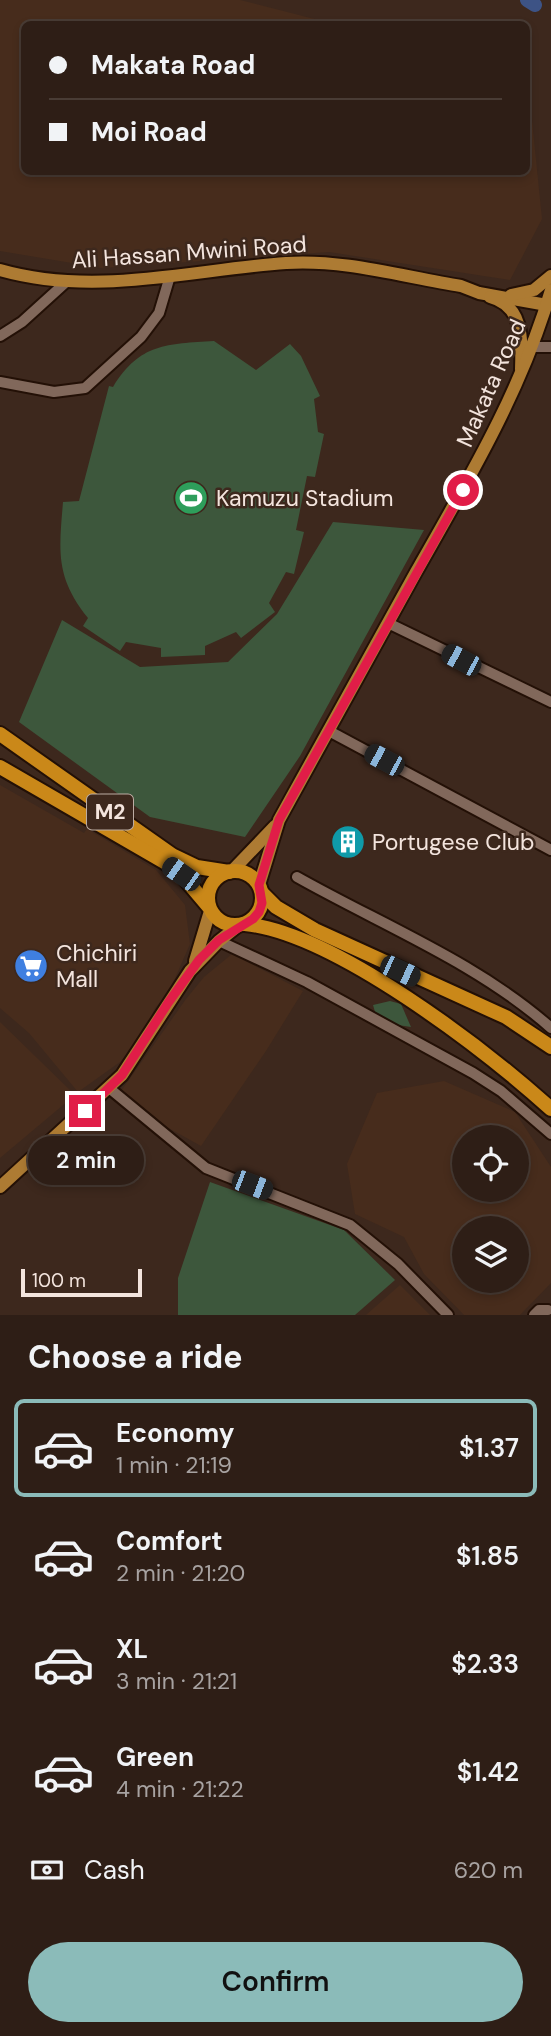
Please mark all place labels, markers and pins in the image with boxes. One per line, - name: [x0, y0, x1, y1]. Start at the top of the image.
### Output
- sports icon: Kamuzu Stadium: [172, 479, 210, 517]
- place label: Kamuzu Stadium: [216, 483, 393, 513]
- building icon: Portugese Club: [329, 823, 367, 861]
- place label: Portugese Club: [372, 827, 534, 857]
- place label: Chichiri Mall: [56, 938, 137, 994]
- supermarket icon: Chichiri Mall: [12, 947, 50, 985]

